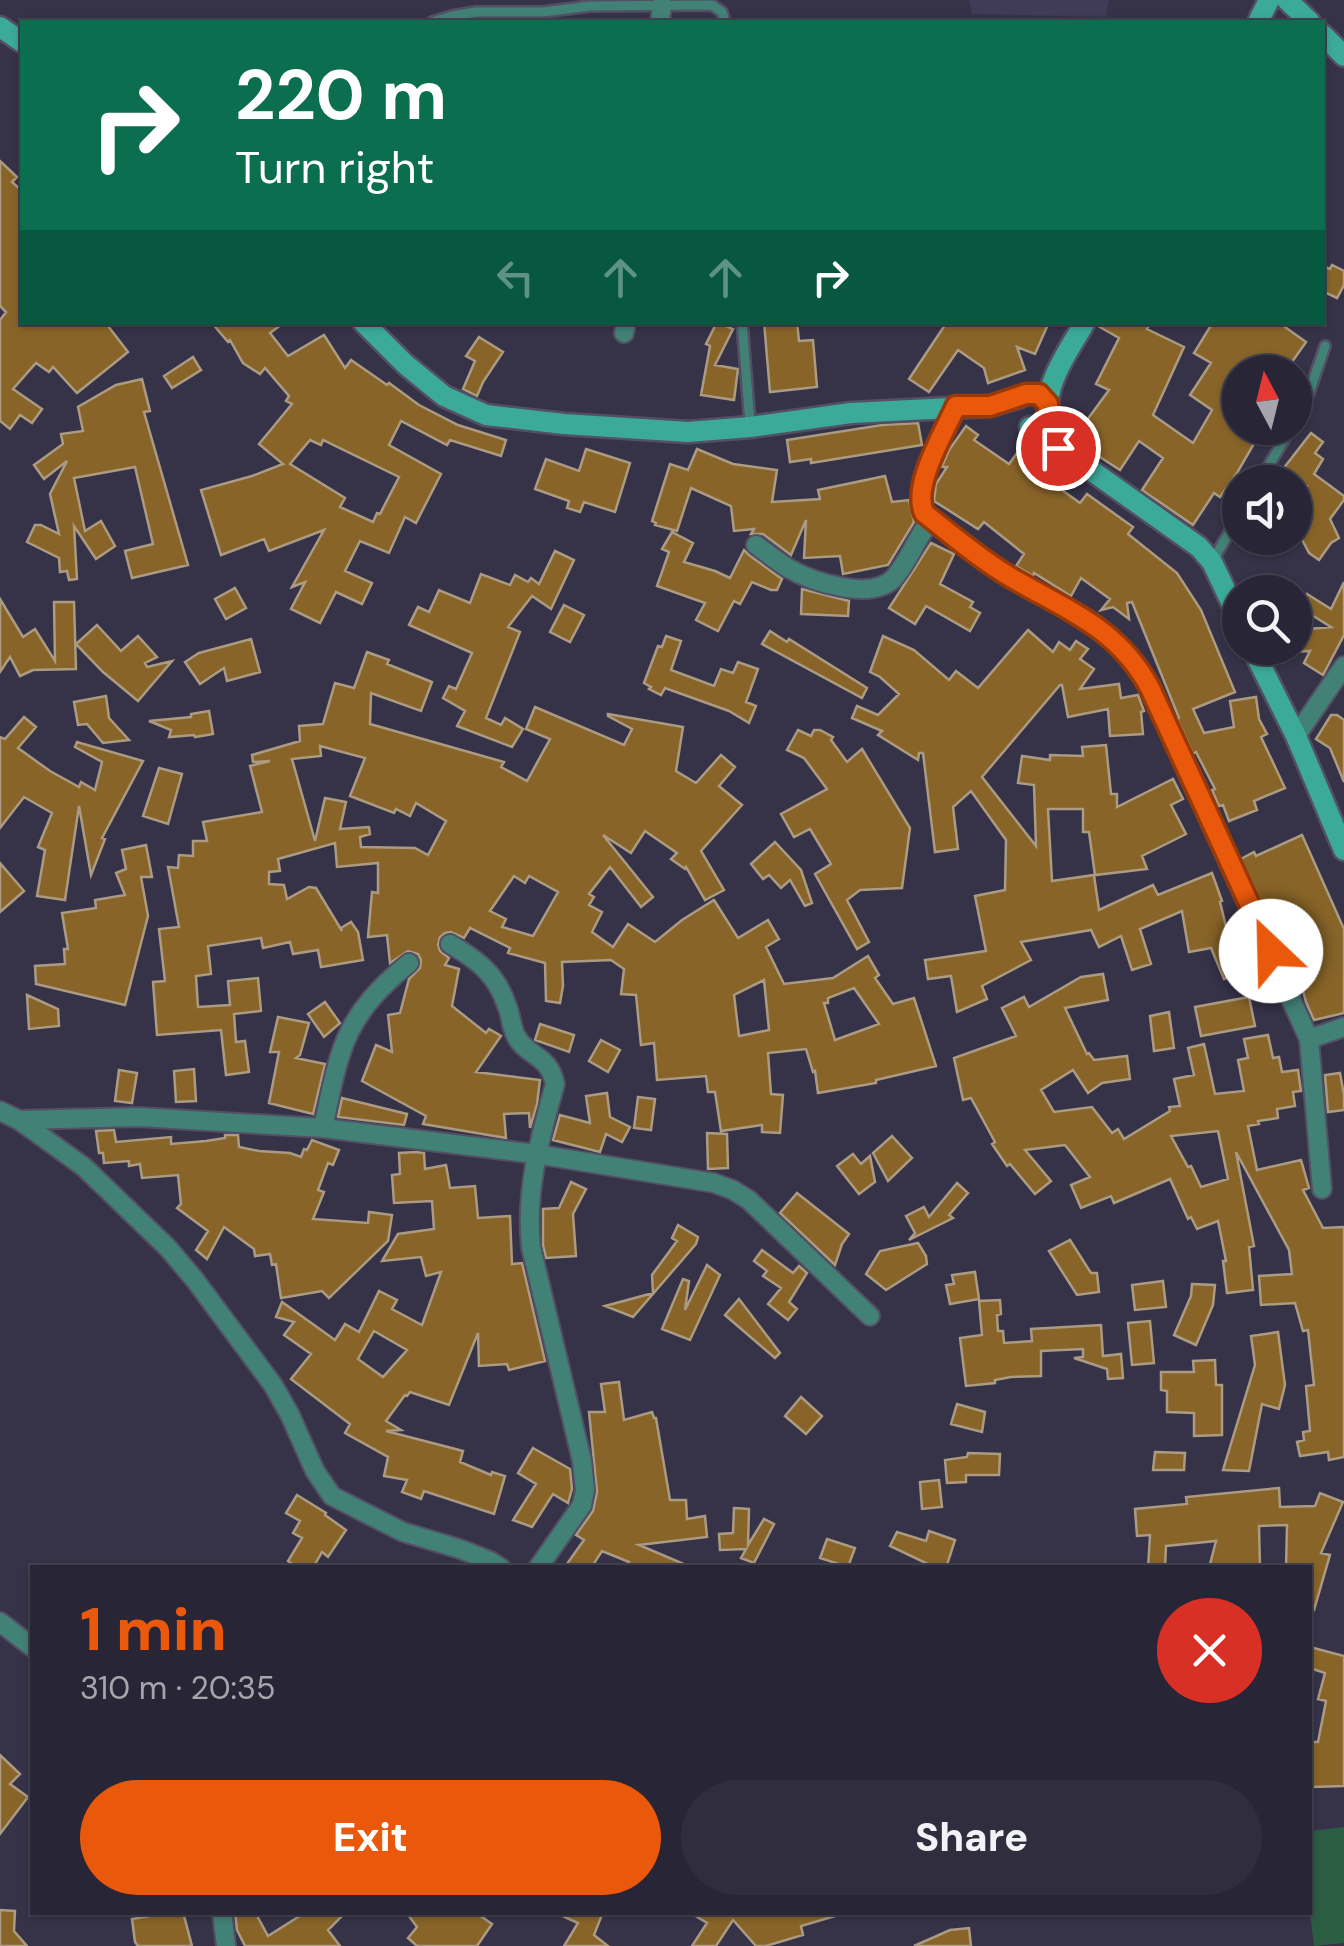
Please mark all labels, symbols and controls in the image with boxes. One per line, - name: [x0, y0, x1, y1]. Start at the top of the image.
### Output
- text: 220 m: [235, 50, 447, 141]
- icon: right: [70, 60, 200, 190]
- text: Turn right: [235, 138, 434, 197]
- icon: left: [488, 250, 543, 305]
- icon: ahead: [593, 250, 648, 305]
- icon: ahead: [698, 250, 753, 305]
- icon: right: [803, 250, 858, 305]
- north arrow: [1222, 355, 1312, 445]
- map controls: [1222, 355, 1312, 665]
- pin: [1016, 406, 1101, 491]
- icon: arrive: [1031, 421, 1086, 476]
- button: sound: [1222, 465, 1312, 555]
- button: search: [1222, 575, 1312, 665]
- position arrow: [1219, 899, 1323, 1003]
- text: 1 min: [80, 1590, 227, 1669]
- button: close: [1157, 1598, 1262, 1703]
- text: 310 m · 20:35: [80, 1667, 276, 1709]
- button: Exit: [80, 1780, 661, 1895]
- button: Share: [681, 1780, 1262, 1895]

